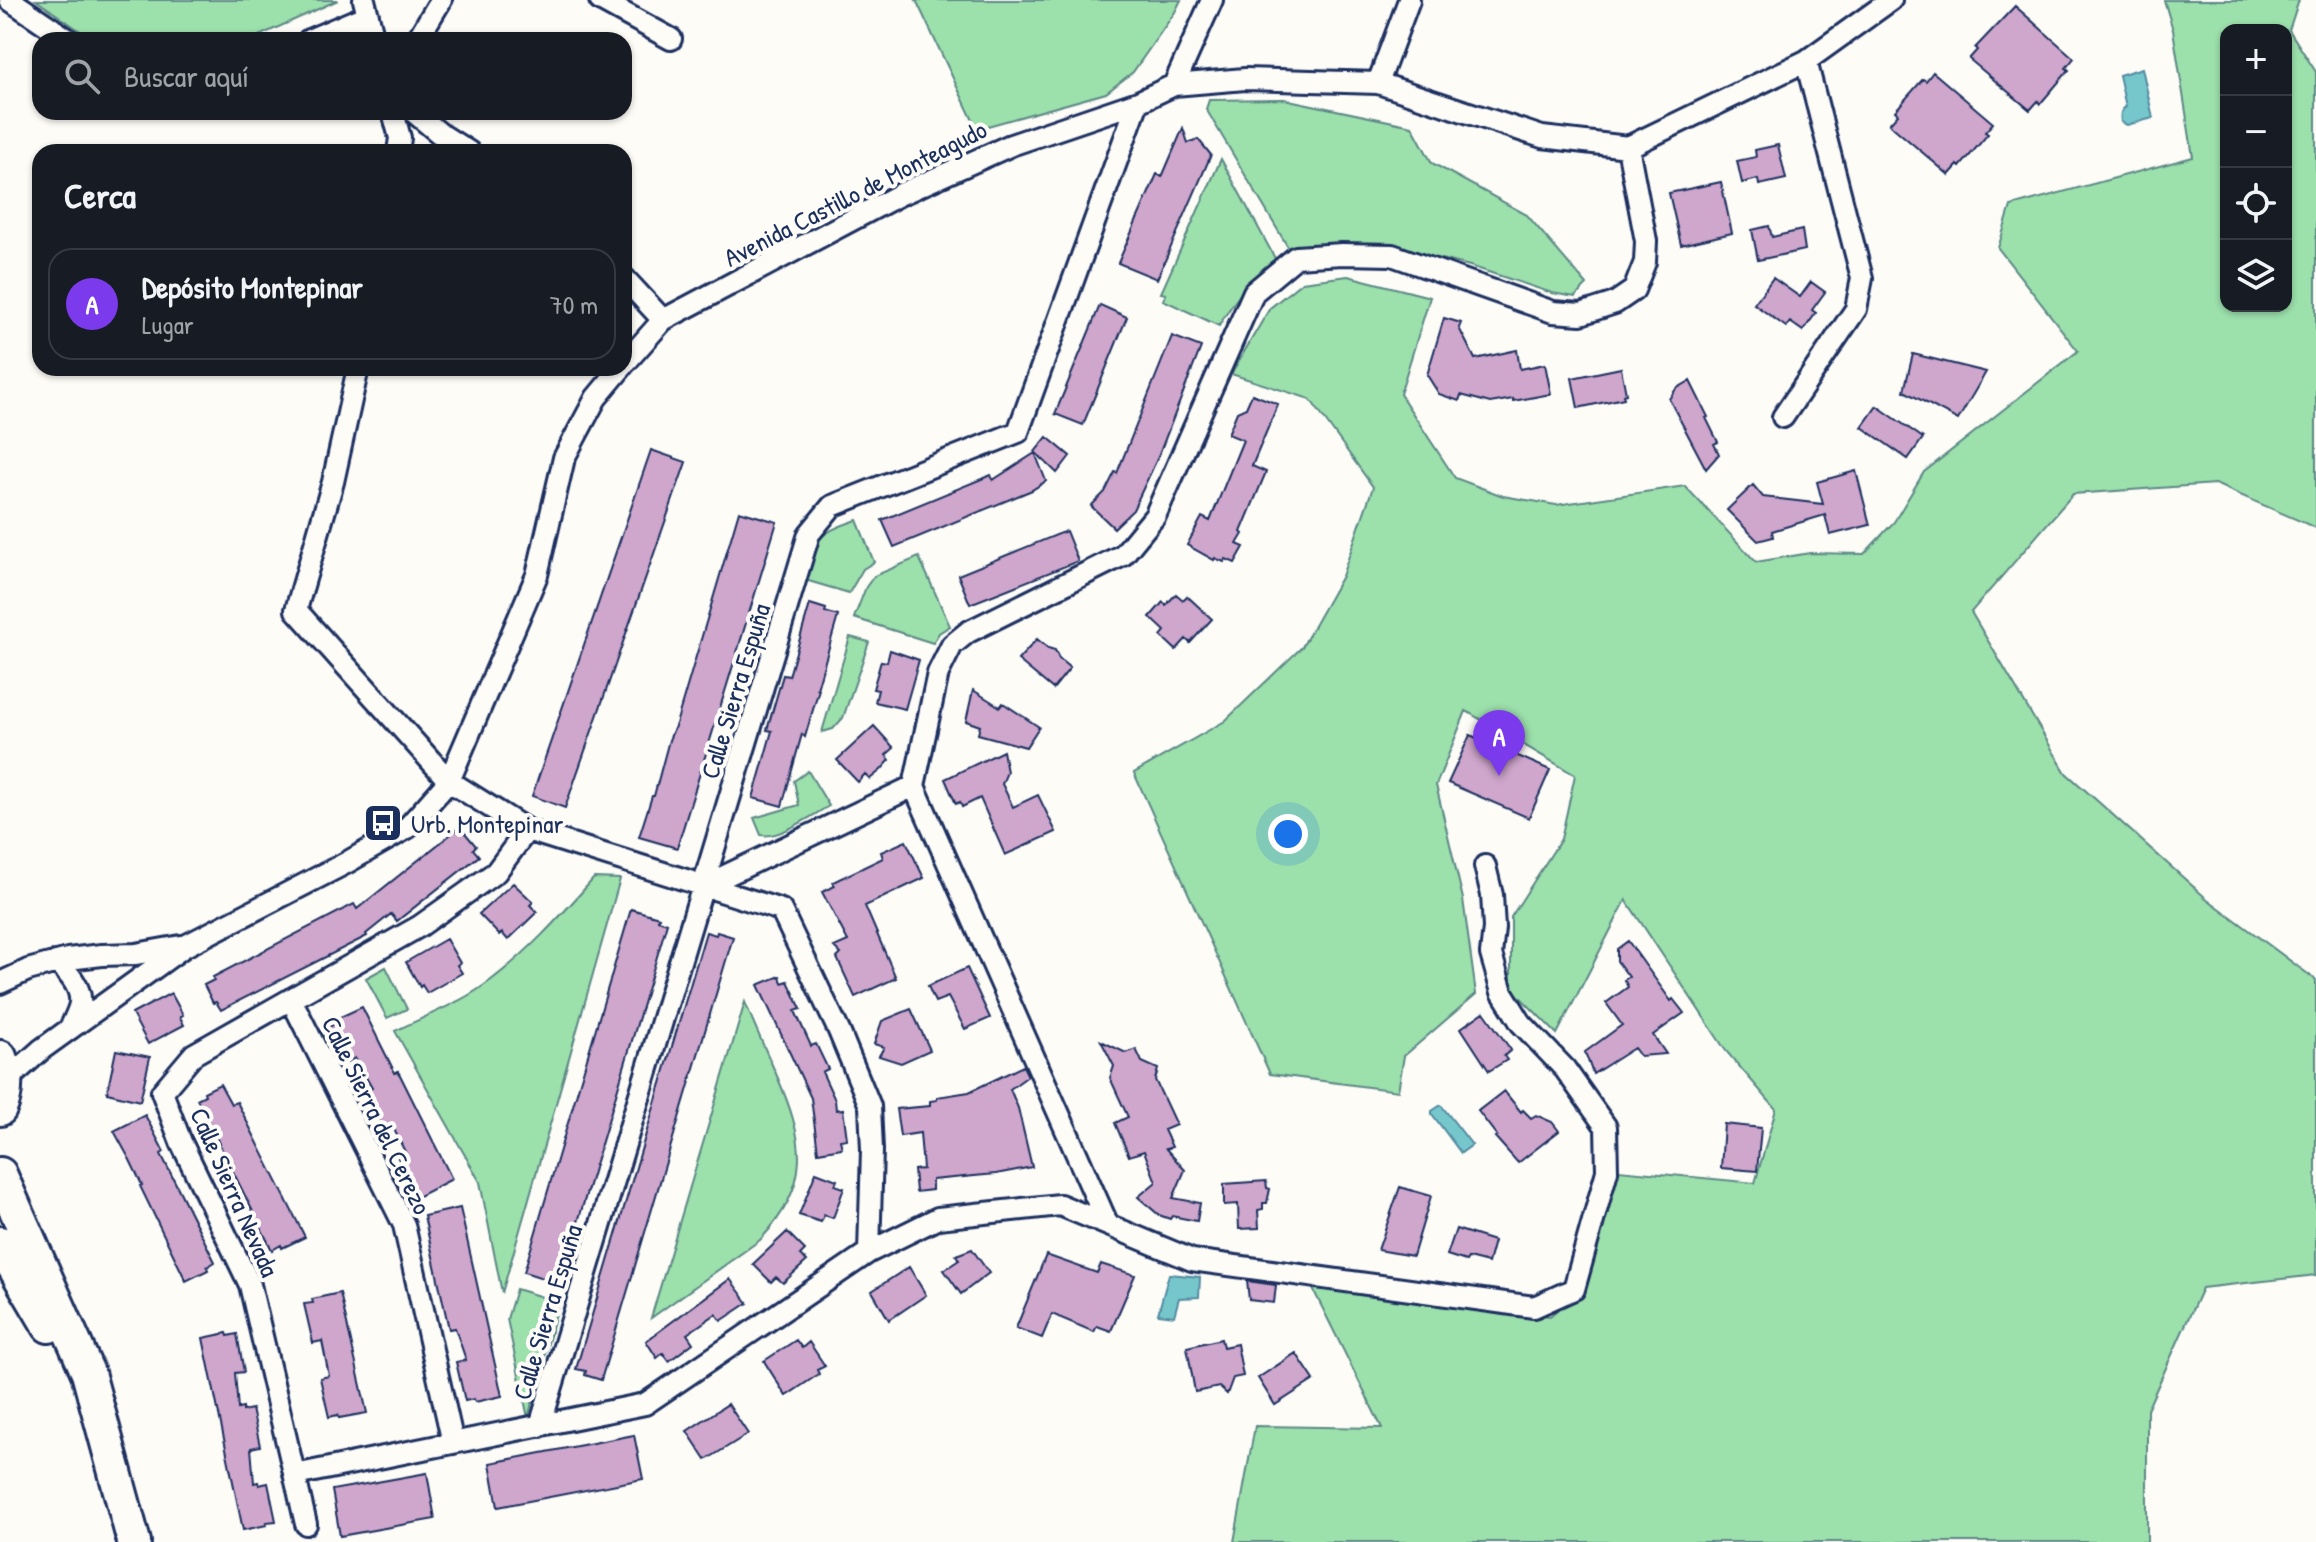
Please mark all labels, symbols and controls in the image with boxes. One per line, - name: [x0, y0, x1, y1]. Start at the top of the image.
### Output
- map controls: [2220, 24, 2292, 312]
- button: +: [2220, 24, 2292, 96]
- search box: [32, 32, 632, 120]
- icon: search: [60, 54, 104, 98]
- text: Buscar aquí: [124, 56, 249, 96]
- button: −: [2220, 96, 2292, 168]
- street label: Avenida Castillo de Monteagudo: [718, 111, 992, 275]
- button: locate: [2220, 168, 2292, 240]
- text: Cerca: [64, 173, 136, 219]
- button: layers: [2220, 240, 2292, 312]
- text: Depósito Montepinar: [142, 267, 363, 307]
- text: A: [86, 287, 98, 322]
- text: 70 m: [550, 287, 598, 322]
- text: Lugar: [142, 307, 194, 342]
- street label: Calle Sierra Espuña: [692, 599, 778, 783]
- pin: A: [1473, 710, 1525, 776]
- bus stop icon: Urb. Montepinar: [362, 802, 404, 844]
- place label: Urb. Montepinar: [411, 806, 563, 841]
- your location: [1268, 814, 1308, 854]
- street label: Calle Sierra del Cerezo: [314, 1010, 440, 1220]
- street label: Calle Sierra Nevada: [182, 1102, 288, 1282]
- street label: Calle Sierra Espuña: [504, 1220, 590, 1404]

